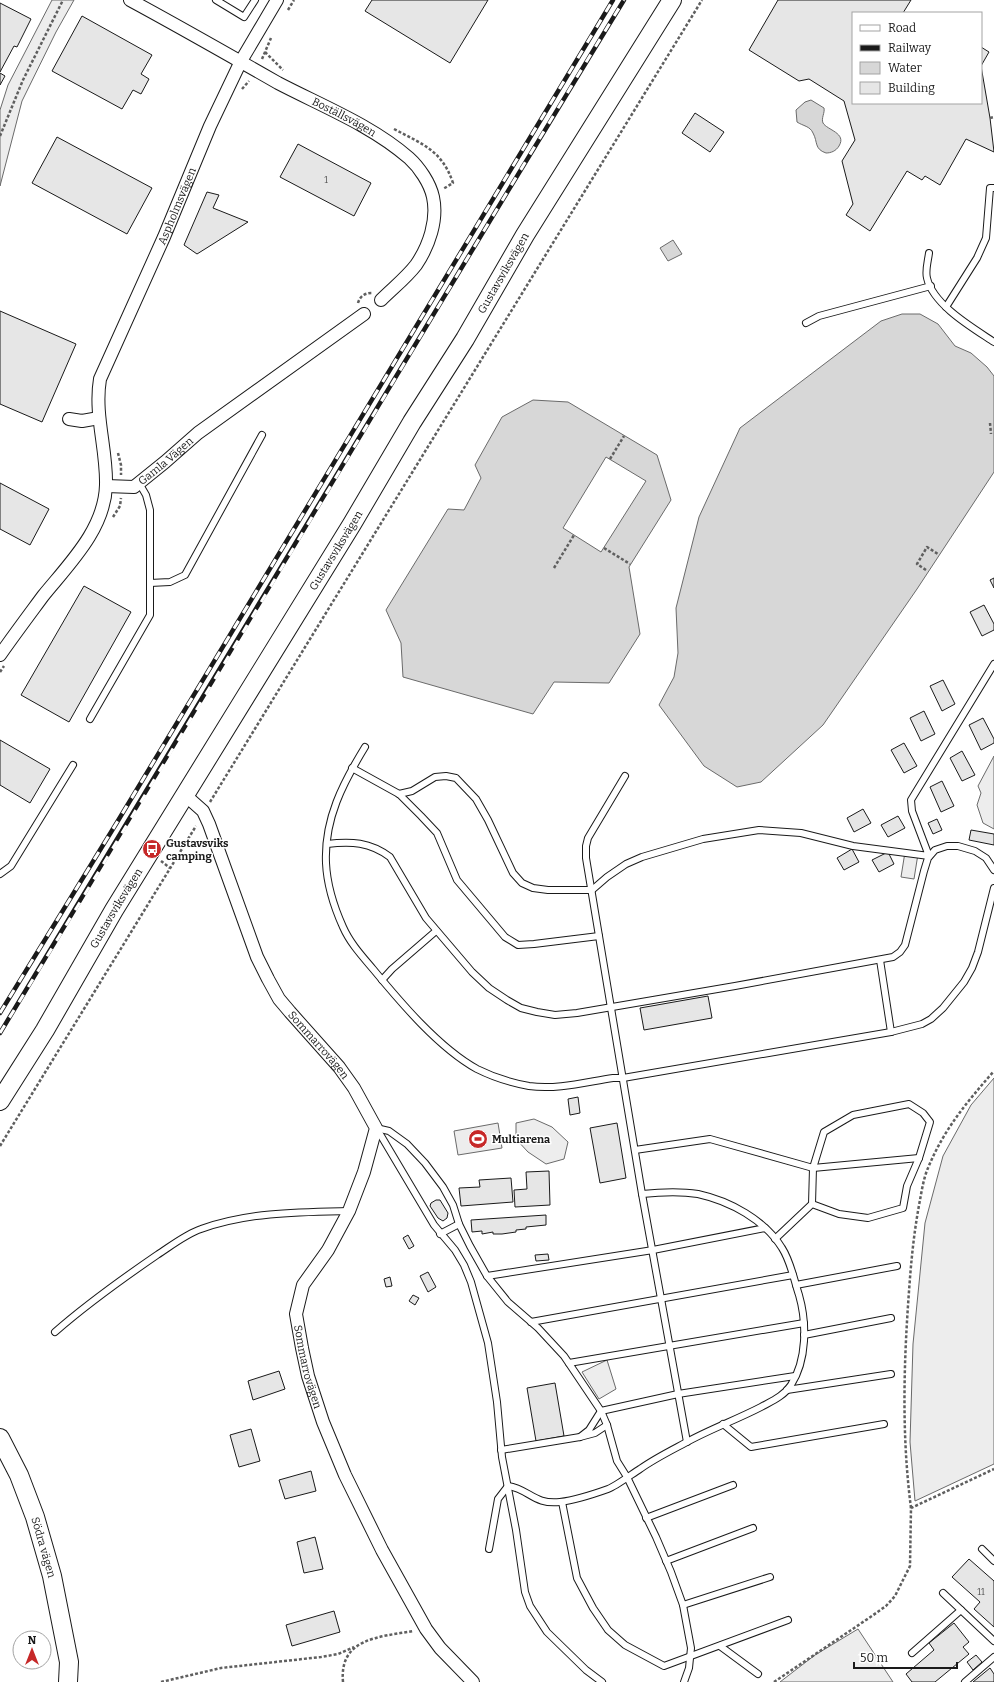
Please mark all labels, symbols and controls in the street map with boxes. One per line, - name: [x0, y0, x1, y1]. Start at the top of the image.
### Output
- legend: [852, 12, 982, 104]
- text: Road: [888, 21, 916, 35]
- text: Railway: [888, 41, 932, 55]
- text: Water: [888, 61, 923, 75]
- text: Building: [888, 81, 935, 95]
- street label: Boställsvägen: [310, 95, 378, 139]
- street label: Aspholmsvägen: [155, 166, 199, 247]
- house number: 1: [324, 175, 328, 185]
- street label: Gustavsviksvägen: [475, 231, 532, 316]
- street label: Gamla Vägen: [136, 434, 196, 488]
- street label: Gustavsviksvägen: [307, 508, 365, 593]
- place label: Gustavsviks camping: [166, 837, 229, 863]
- bus stop icon: Gustavsviks camping: [141, 838, 163, 860]
- street label: Gustavsviksvägen: [87, 866, 145, 951]
- street label: Sommarrovägen: [285, 1009, 351, 1082]
- sports icon: Multiarena: [467, 1128, 489, 1150]
- place label: Multiarena: [492, 1133, 551, 1146]
- street label: Sommarrovägen: [291, 1324, 324, 1410]
- street label: Södra vägen: [28, 1515, 58, 1579]
- house number: 11: [977, 1587, 985, 1597]
- north arrow: [12, 1630, 52, 1670]
- text: N: [28, 1634, 37, 1647]
- scale bar: [854, 1644, 957, 1670]
- text: 50 m: [860, 1651, 889, 1665]

